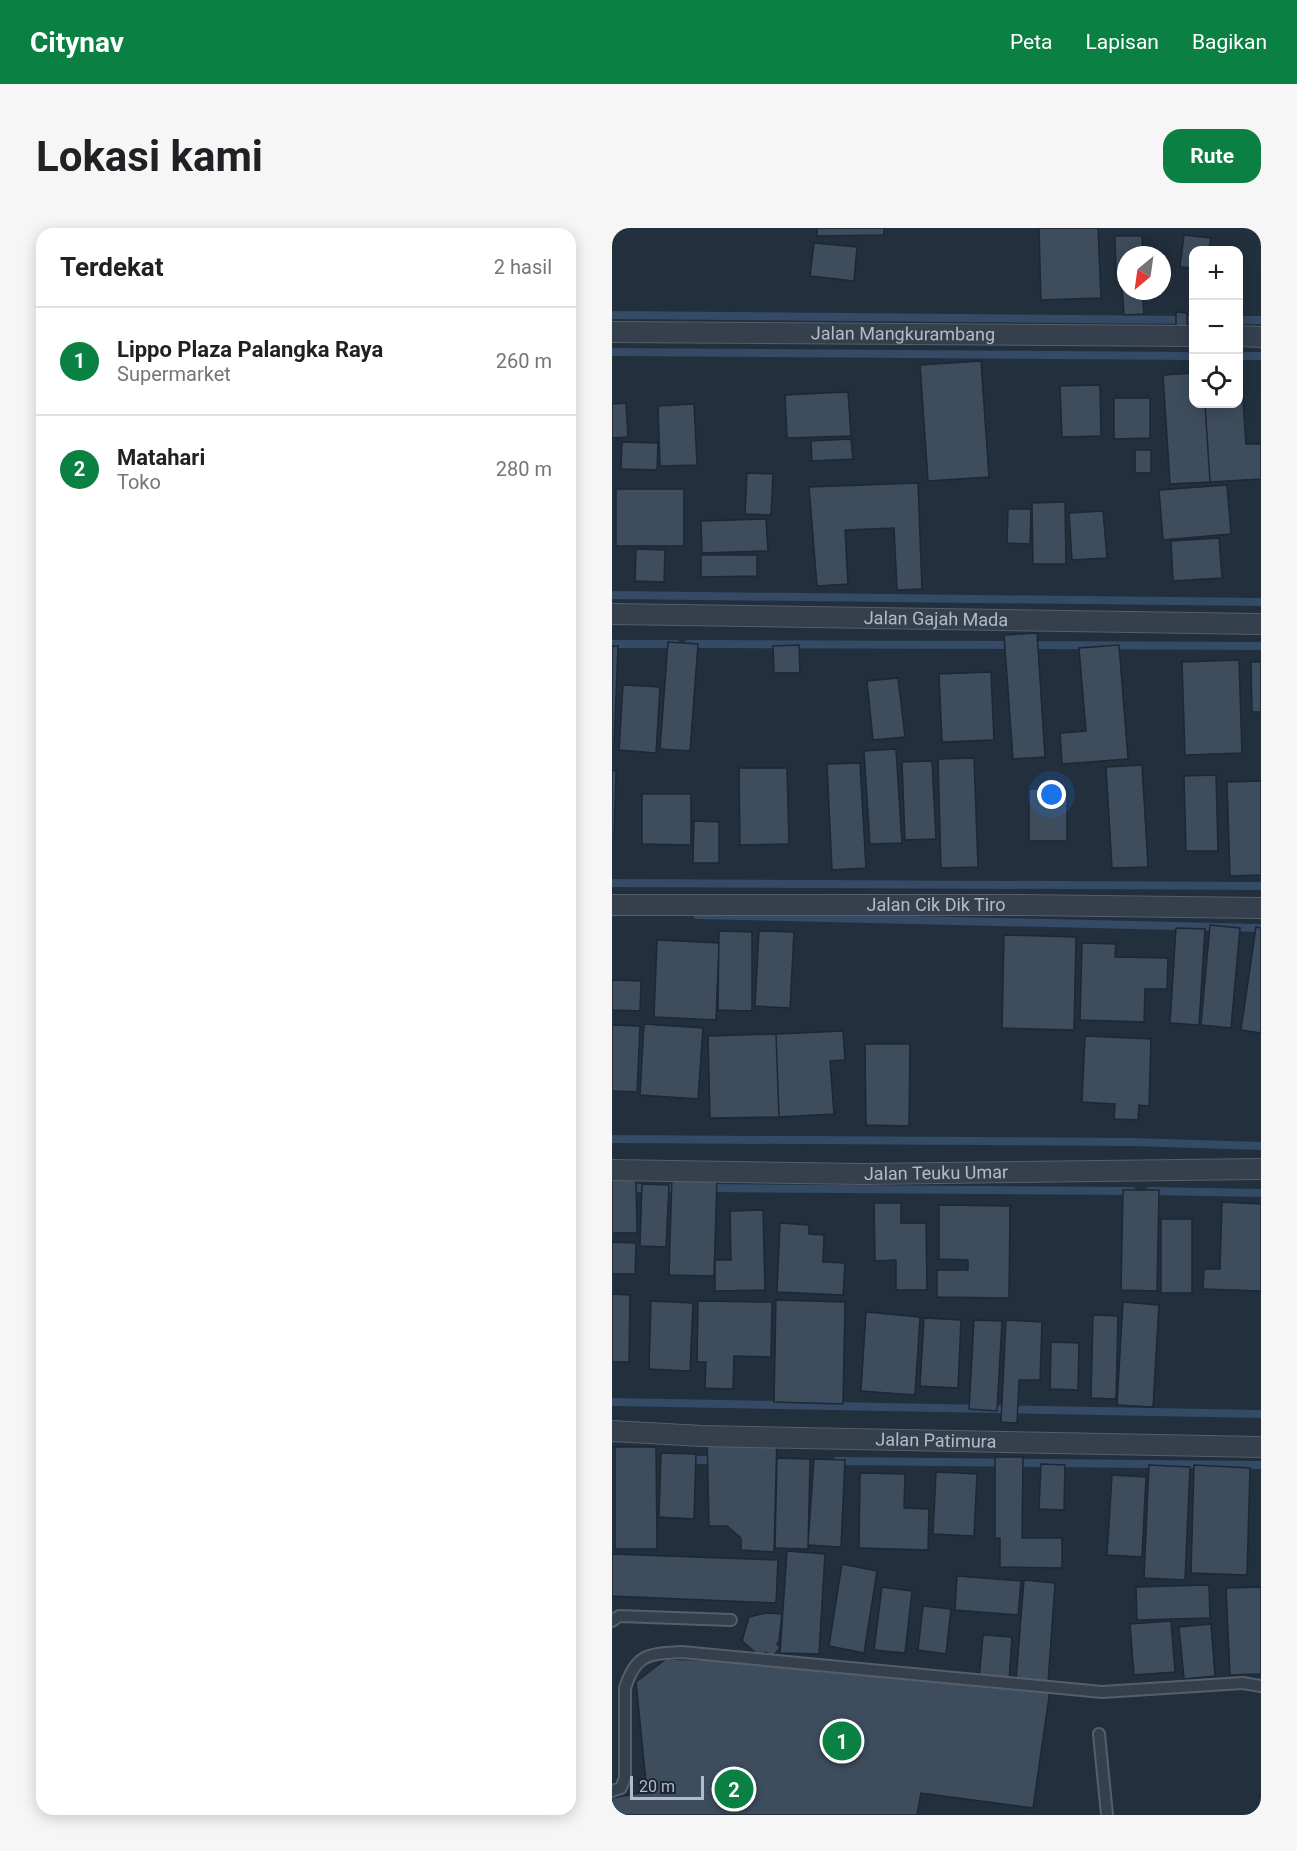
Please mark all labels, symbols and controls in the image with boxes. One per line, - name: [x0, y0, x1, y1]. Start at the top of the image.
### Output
- text: Citynav: [30, 26, 124, 59]
- text: Peta: [1010, 30, 1052, 54]
- text: Lapisan: [1085, 30, 1159, 54]
- text: Bagikan: [1192, 30, 1267, 54]
- button: Rute: [1163, 129, 1261, 183]
- text: Lokasi kami: [36, 132, 263, 181]
- north arrow: [1117, 246, 1171, 300]
- map controls: [1189, 246, 1243, 408]
- button: +: [1189, 246, 1243, 300]
- text: Terdekat: [60, 252, 164, 282]
- text: 2 hasil: [494, 255, 552, 279]
- button: −: [1189, 300, 1243, 354]
- street label: Jalan Mangkurambang: [811, 322, 995, 345]
- text: Lippo Plaza Palangka Raya: [117, 337, 383, 362]
- text: 1: [74, 349, 85, 373]
- text: 260 m: [496, 349, 552, 373]
- button: locate: [1189, 354, 1243, 408]
- text: Supermarket: [117, 362, 231, 386]
- text: Matahari: [117, 445, 205, 470]
- text: 2: [74, 457, 85, 481]
- text: 280 m: [496, 457, 552, 481]
- text: Toko: [117, 470, 161, 494]
- street label: Jalan Gajah Mada: [864, 607, 1008, 630]
- your location: [1037, 780, 1066, 809]
- street label: Jalan Cik Dik Tiro: [867, 894, 1005, 915]
- street label: Jalan Teuku Umar: [864, 1161, 1008, 1184]
- street label: Jalan Patimura: [875, 1428, 997, 1452]
- pin: 1: [822, 1718, 862, 1764]
- pin: 2: [714, 1766, 754, 1812]
- scale bar: [630, 1773, 704, 1800]
- text: 20 m: [639, 1777, 675, 1796]

